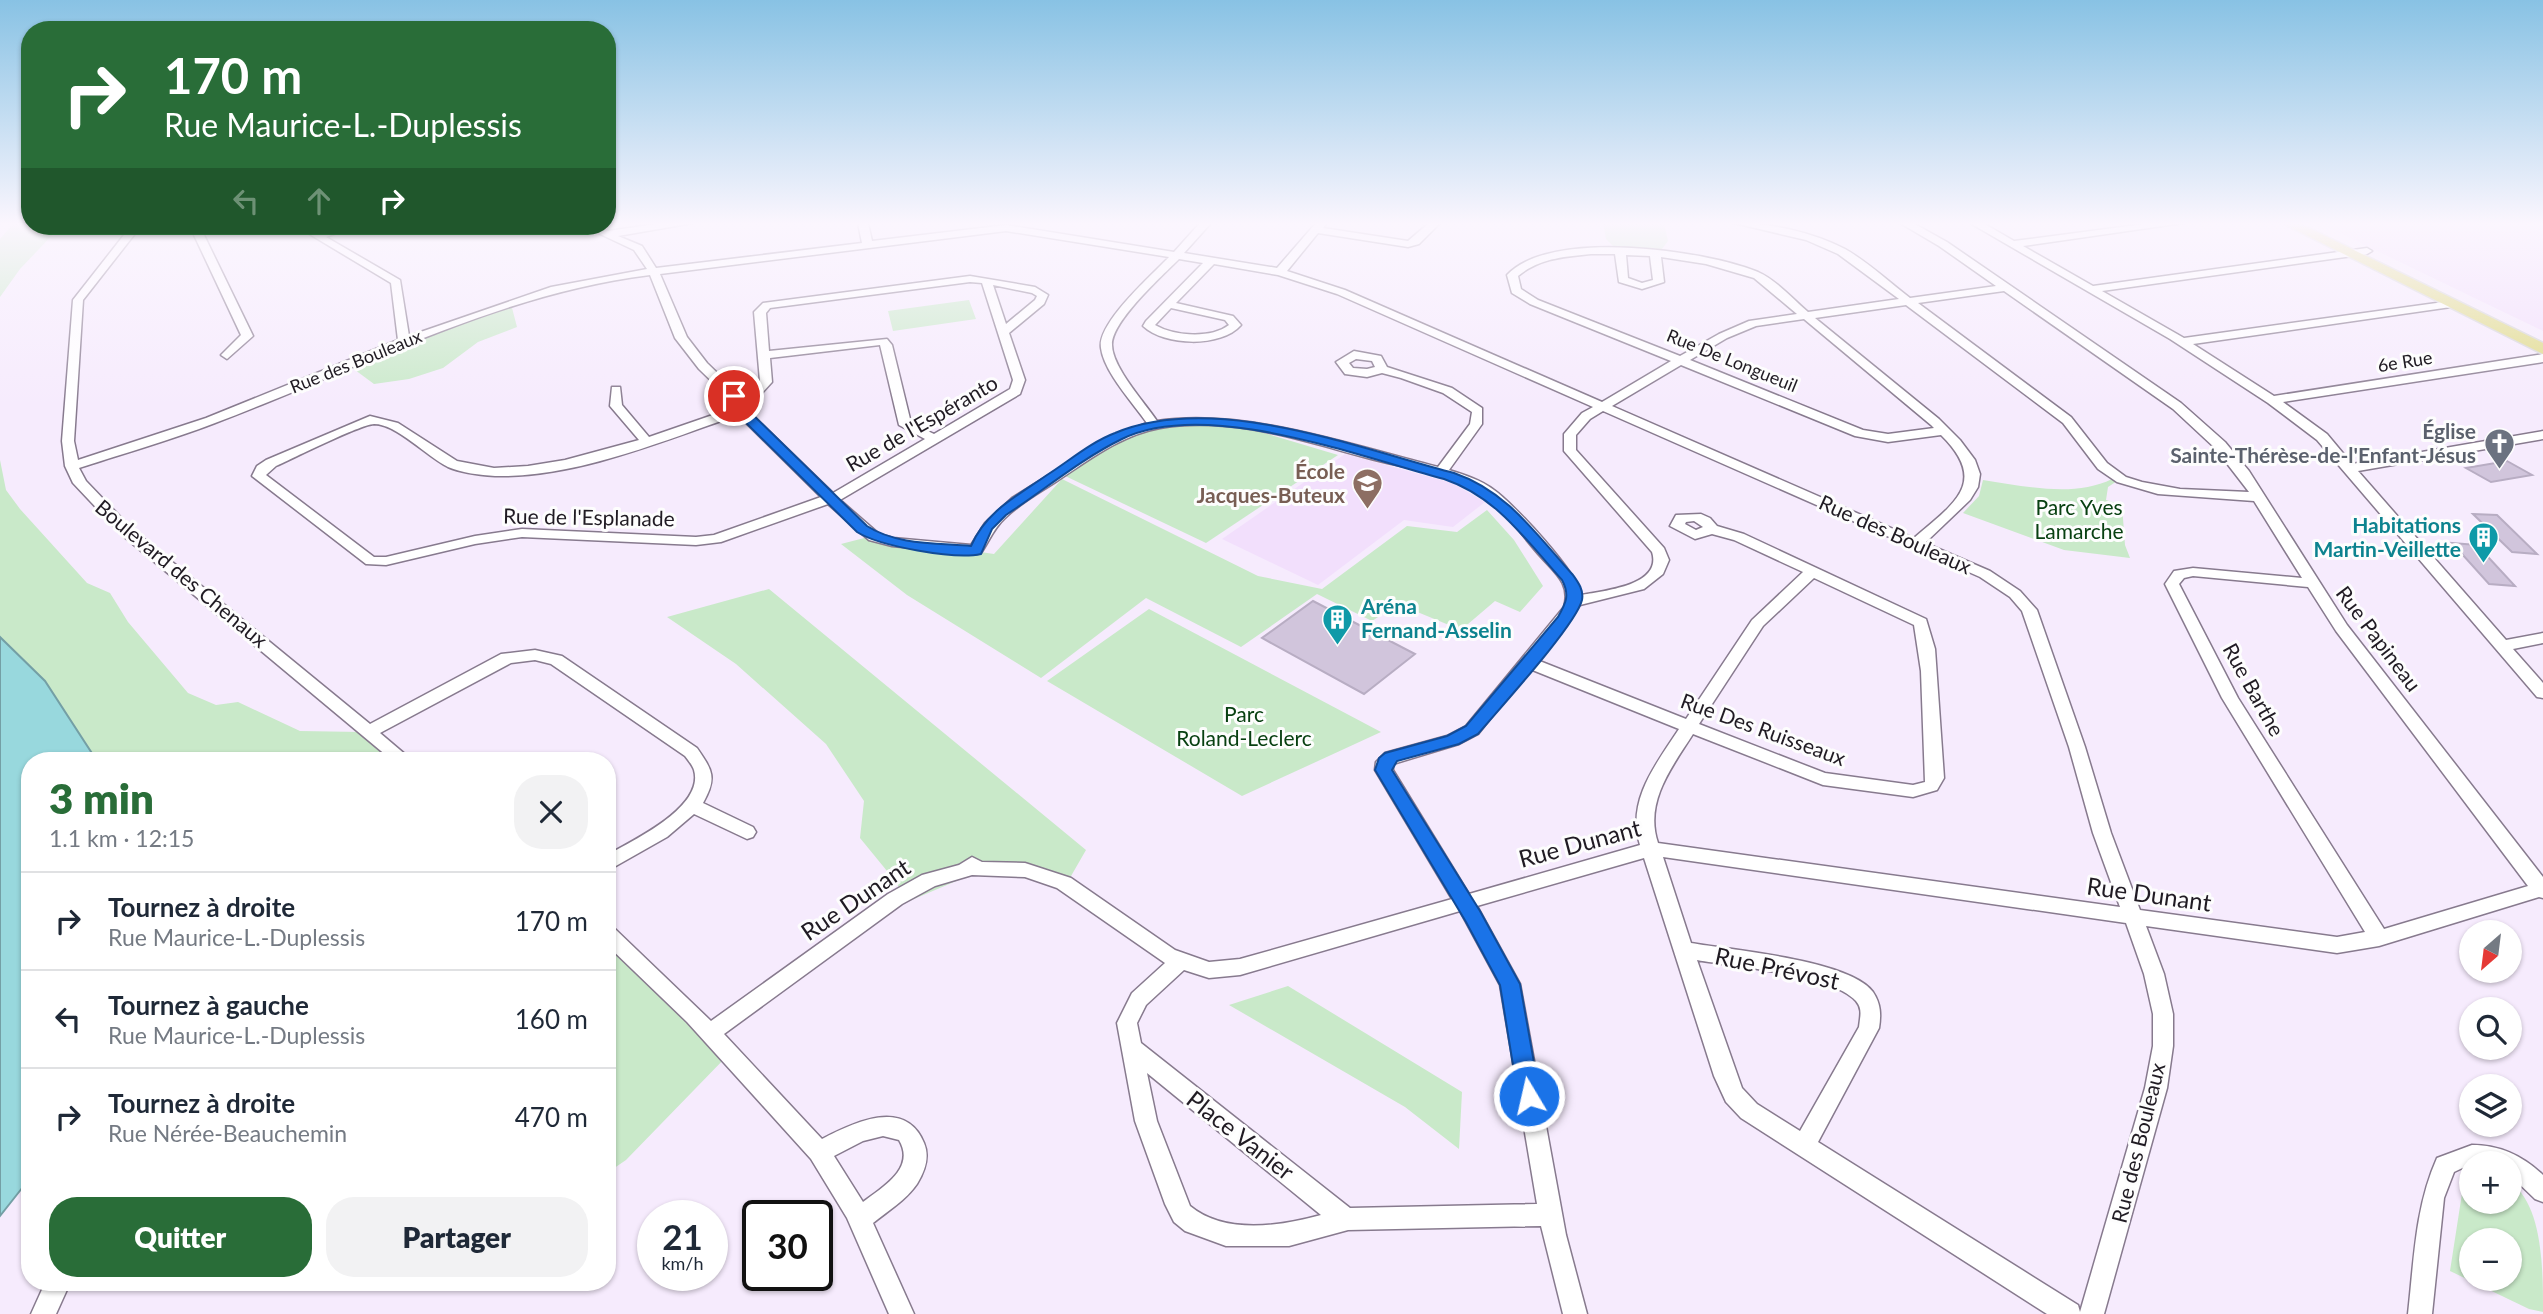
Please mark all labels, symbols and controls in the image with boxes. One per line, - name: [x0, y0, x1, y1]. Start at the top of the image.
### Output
- text: 170 m: [164, 46, 302, 104]
- icon: right: [49, 49, 140, 140]
- text: Rue Maurice-L.-Duplessis: [164, 105, 522, 144]
- icon: left: [227, 182, 265, 220]
- icon: ahead: [300, 182, 338, 220]
- icon: right: [373, 182, 411, 220]
- street label: Rue De Longueuil: [1664, 324, 1801, 396]
- street label: Rue des Bouleaux: [286, 325, 425, 398]
- street label: 6e Rue: [2376, 346, 2434, 376]
- pin: [704, 366, 764, 426]
- street label: Rue de l'Espéranto: [841, 369, 1002, 476]
- icon: arrive: [715, 377, 753, 415]
- place label: Église Sainte-Thérèse-de-l'Enfant-Jésus: [2170, 418, 2476, 467]
- church icon: Église Sainte-Thérèse-de-l'Enfant-Jésus: [2482, 427, 2516, 471]
- place label: École Jacques-Buteux: [1196, 458, 1345, 507]
- school or university icon: École Jacques-Buteux: [1351, 467, 1385, 511]
- street label: Rue des Bouleaux: [1816, 489, 1976, 579]
- street label: Boulevard des Chenaux: [91, 494, 273, 652]
- park label: Parc Yves Lamarche: [2035, 494, 2123, 543]
- street label: Rue de l'Esplanade: [503, 503, 675, 530]
- place label: Habitations Martin-Veillette: [2314, 512, 2461, 561]
- building icon: Habitations Martin-Veillette: [2467, 521, 2501, 565]
- street label: Rue Papineau: [2331, 581, 2427, 696]
- place label: Aréna Fernand-Asselin: [1360, 593, 1512, 642]
- building icon: Aréna Fernand-Asselin: [1321, 602, 1355, 646]
- street label: Rue Barthe: [2218, 638, 2290, 740]
- street label: Rue Des Ruisseaux: [1678, 687, 1850, 770]
- park label: Parc Roland-Leclerc: [1176, 701, 1312, 750]
- text: 3 min: [49, 773, 154, 823]
- button: close: [514, 775, 588, 849]
- street label: Rue Dunant: [1515, 812, 1644, 873]
- text: 1.1 km · 12:15: [49, 824, 194, 852]
- street label: Rue Dunant: [795, 851, 916, 946]
- street label: Rue Dunant: [2085, 870, 2214, 917]
- text: Tournez à droite: [108, 891, 295, 923]
- icon: right: [49, 902, 87, 940]
- text: 170 m: [515, 905, 588, 937]
- north arrow: [2459, 920, 2522, 984]
- map controls: [2459, 920, 2522, 1291]
- text: Rue Maurice-L.-Duplessis: [108, 923, 365, 951]
- street label: Rue Prévost: [1713, 940, 1842, 995]
- text: Tournez à gauche: [108, 989, 309, 1021]
- button: search: [2459, 997, 2522, 1060]
- icon: left: [49, 1000, 87, 1038]
- text: 160 m: [515, 1003, 588, 1035]
- text: Rue Maurice-L.-Duplessis: [108, 1021, 365, 1049]
- position arrow: [1492, 1059, 1566, 1133]
- street label: Rue des Bouleaux: [2106, 1060, 2170, 1225]
- button: layers: [2459, 1074, 2522, 1137]
- street label: Place Vanier: [1182, 1084, 1301, 1186]
- text: Tournez à droite: [108, 1087, 295, 1119]
- icon: right: [49, 1098, 87, 1136]
- text: 470 m: [515, 1101, 588, 1133]
- text: Rue Nérée-Beauchemin: [108, 1119, 347, 1147]
- button: +: [2459, 1151, 2522, 1214]
- button: Quitter: [49, 1197, 312, 1277]
- button: Partager: [326, 1197, 588, 1277]
- speed limit sign: 30: [742, 1200, 833, 1291]
- text: 21: [662, 1215, 703, 1257]
- button: −: [2459, 1228, 2522, 1291]
- text: km/h: [661, 1252, 704, 1274]

